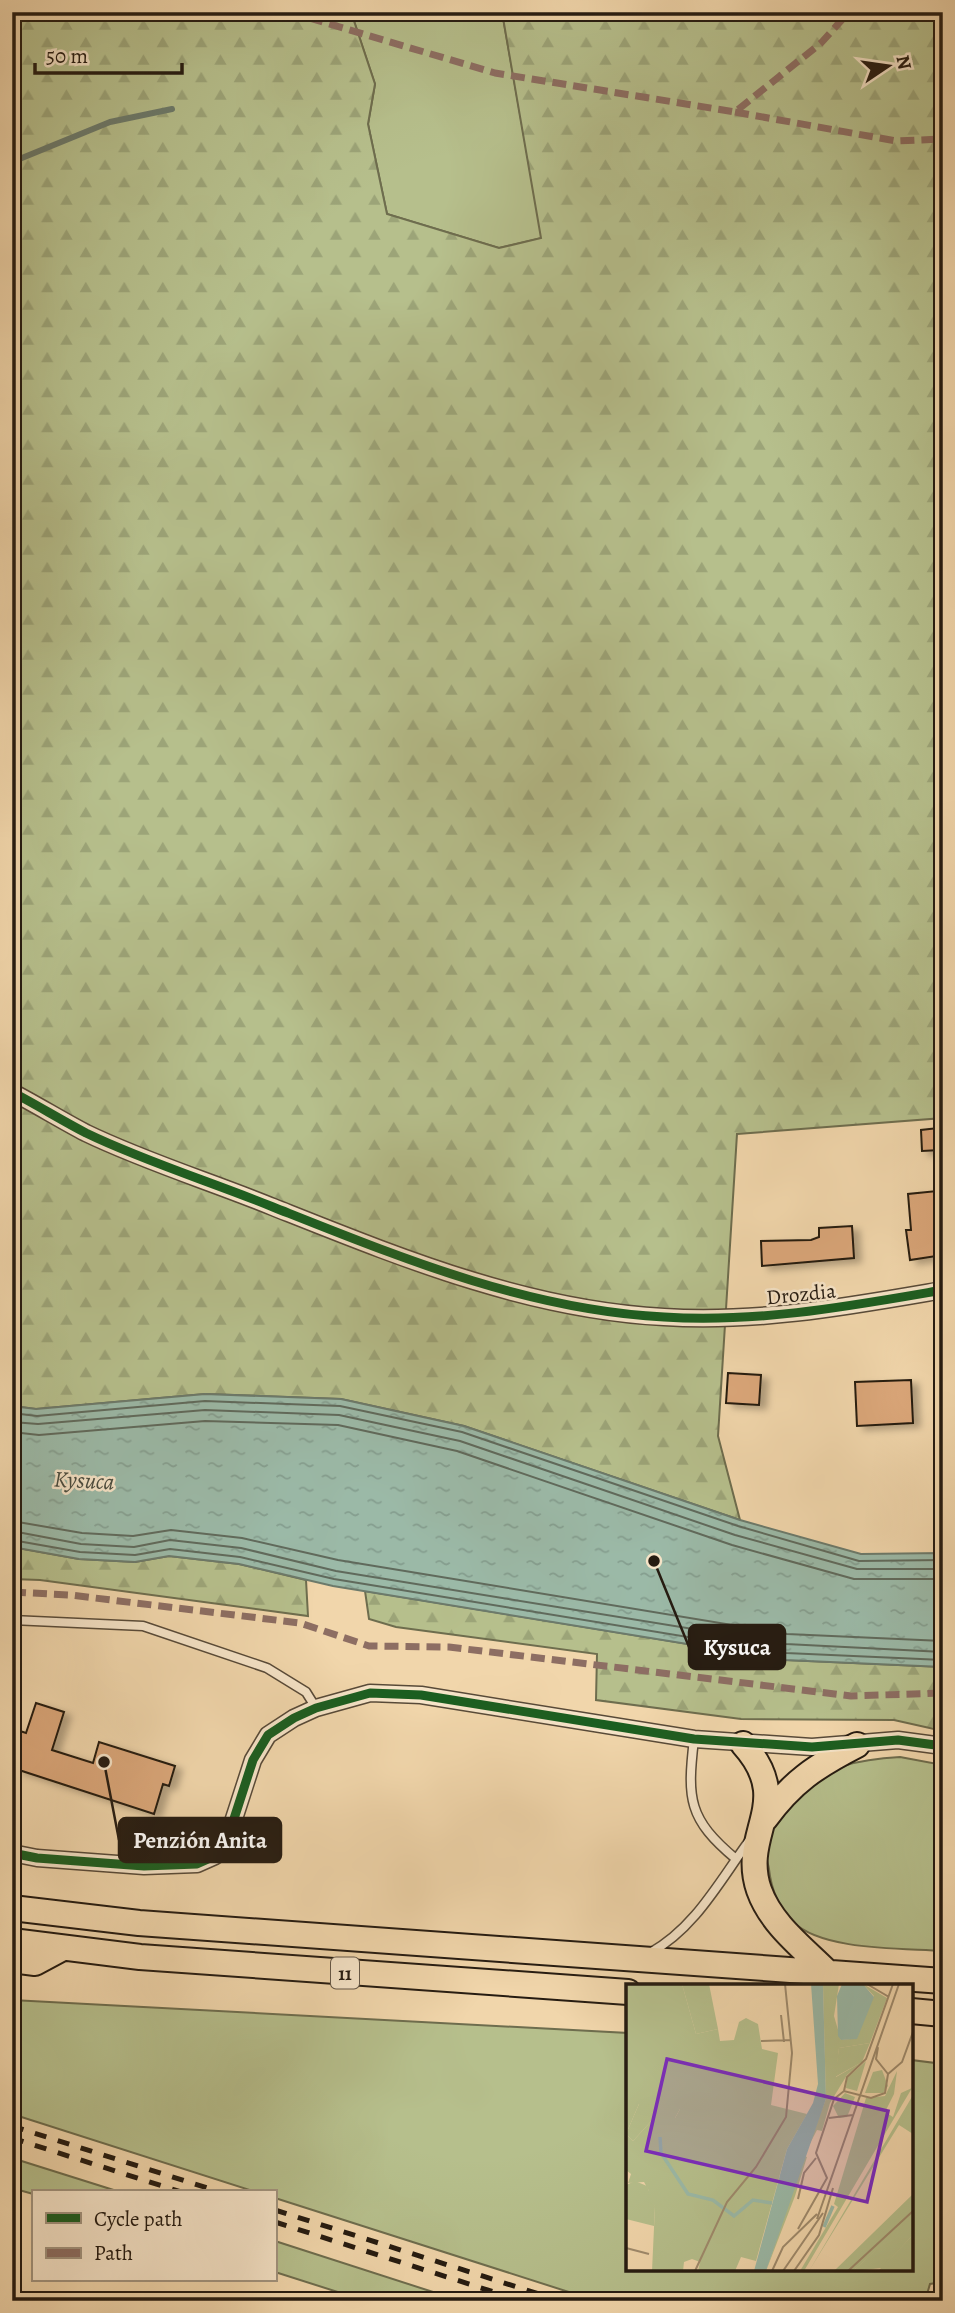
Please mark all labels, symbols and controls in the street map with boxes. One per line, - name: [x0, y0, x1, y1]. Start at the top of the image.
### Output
- scale bar: [35, 32, 182, 76]
- north arrow: [853, 32, 923, 102]
- text: 50 m: [46, 42, 88, 70]
- text: N: [889, 53, 918, 72]
- street label: Drozdia: [765, 1276, 837, 1312]
- water label: Kysuca: [53, 1463, 115, 1498]
- callout: Kysuca: [689, 1625, 785, 1669]
- text: Kysuca: [703, 1632, 771, 1663]
- callout: Penzión Anita: [119, 1818, 281, 1862]
- text: Penzión Anita: [133, 1825, 267, 1856]
- road number: 11: [331, 1957, 359, 1988]
- inset map: [626, 1984, 913, 2271]
- legend: [32, 2190, 276, 2282]
- text: Cycle path: [94, 2205, 183, 2233]
- text: Path: [94, 2239, 133, 2267]

